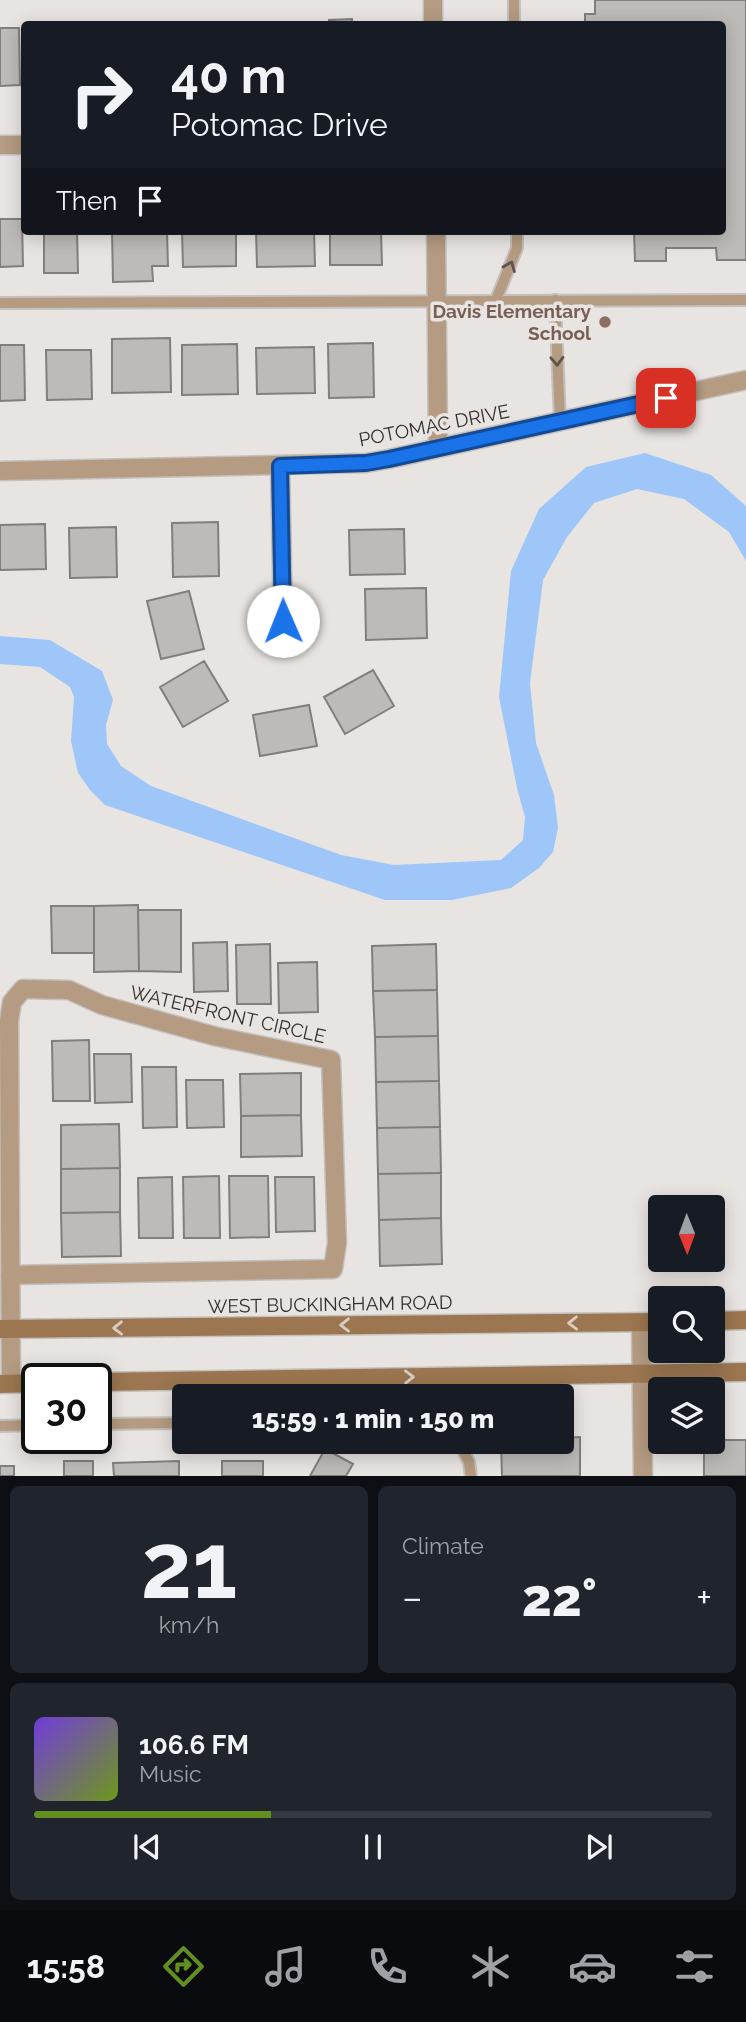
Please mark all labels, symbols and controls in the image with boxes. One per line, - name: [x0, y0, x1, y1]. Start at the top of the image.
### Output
- text: 40 m: [171, 47, 286, 104]
- icon: right: [56, 49, 147, 140]
- text: Potomac Drive: [171, 106, 388, 143]
- icon: arrive: [131, 182, 169, 220]
- text: Then: [56, 186, 117, 216]
- one-way arrow: [501, 261, 515, 273]
- place label: Davis Elementary School: [432, 300, 592, 344]
- marker: Davis Elementary School: [597, 314, 613, 330]
- one-way arrow: [550, 355, 565, 366]
- pin: [636, 368, 696, 428]
- icon: arrive: [647, 379, 685, 417]
- street label: POTOMAC DRIVE: [357, 400, 511, 450]
- position arrow: [246, 584, 320, 658]
- street label: WATERFRONT CIRCLE: [128, 981, 328, 1047]
- north arrow: [648, 1195, 724, 1272]
- map controls: [648, 1195, 725, 1454]
- button: search: [648, 1286, 725, 1363]
- street label: WEST BUCKINGHAM ROAD: [207, 1291, 453, 1317]
- one-way arrow: [567, 1315, 577, 1331]
- one-way arrow: [339, 1317, 350, 1333]
- one-way arrow: [112, 1320, 123, 1335]
- speed limit sign: 30: [21, 1363, 112, 1454]
- one-way arrow: [405, 1369, 415, 1385]
- button: layers: [648, 1377, 725, 1454]
- text: 15:59 · 1 min · 150 m: [252, 1404, 494, 1434]
- text: 21: [141, 1512, 237, 1619]
- text: Climate: [402, 1532, 484, 1559]
- text: 22°: [522, 1567, 597, 1628]
- text: −: [402, 1575, 422, 1620]
- text: +: [696, 1575, 712, 1620]
- text: km/h: [159, 1611, 219, 1638]
- text: 106.6 FM: [139, 1730, 249, 1760]
- text: Music: [139, 1760, 202, 1787]
- icon: previous: [128, 1828, 166, 1866]
- icon: pause: [354, 1828, 392, 1866]
- icon: next: [580, 1828, 618, 1866]
- icon: directions: [159, 1942, 208, 1991]
- icon: music: [261, 1942, 310, 1991]
- icon: phone: [363, 1942, 412, 1991]
- icon: climate: [466, 1942, 515, 1991]
- icon: car: [568, 1942, 617, 1991]
- icon: filters: [670, 1942, 719, 1991]
- text: 15:58: [27, 1948, 105, 1985]

